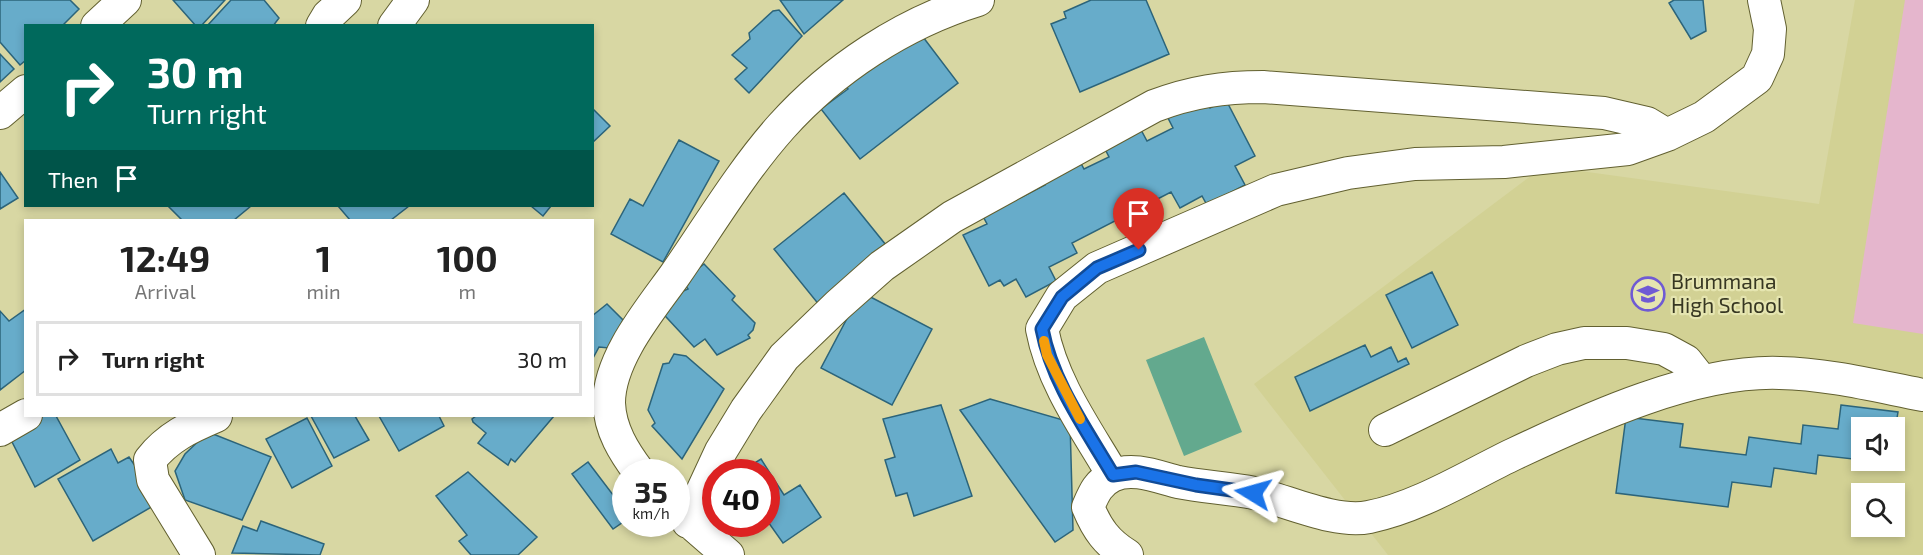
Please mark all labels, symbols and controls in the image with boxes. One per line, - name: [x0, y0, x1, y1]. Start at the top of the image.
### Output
- text: 30 m: [147, 46, 243, 96]
- icon: right: [48, 48, 126, 126]
- text: Turn right: [147, 97, 267, 129]
- icon: arrive: [110, 162, 143, 195]
- text: Then: [48, 166, 98, 192]
- pin: [1113, 188, 1164, 250]
- icon: arrive: [1122, 197, 1155, 230]
- text: 12:49: [120, 236, 210, 279]
- text: 1: [316, 236, 331, 279]
- text: 100: [437, 236, 498, 279]
- place label: Brummana High School: [1671, 268, 1784, 317]
- school or university icon: Brummana High School: [1630, 276, 1666, 312]
- text: Arrival: [135, 279, 196, 303]
- text: min: [306, 279, 341, 303]
- text: m: [458, 279, 476, 303]
- icon: right: [51, 342, 84, 375]
- text: Turn right: [102, 346, 204, 372]
- text: 30 m: [517, 346, 567, 372]
- map controls: [1851, 417, 1905, 537]
- button: sound: [1851, 417, 1905, 471]
- speed limit sign: 40: [702, 459, 780, 537]
- position arrow: [1221, 461, 1285, 525]
- text: 35: [634, 473, 668, 509]
- button: search: [1851, 483, 1905, 537]
- text: km/h: [632, 504, 670, 522]

